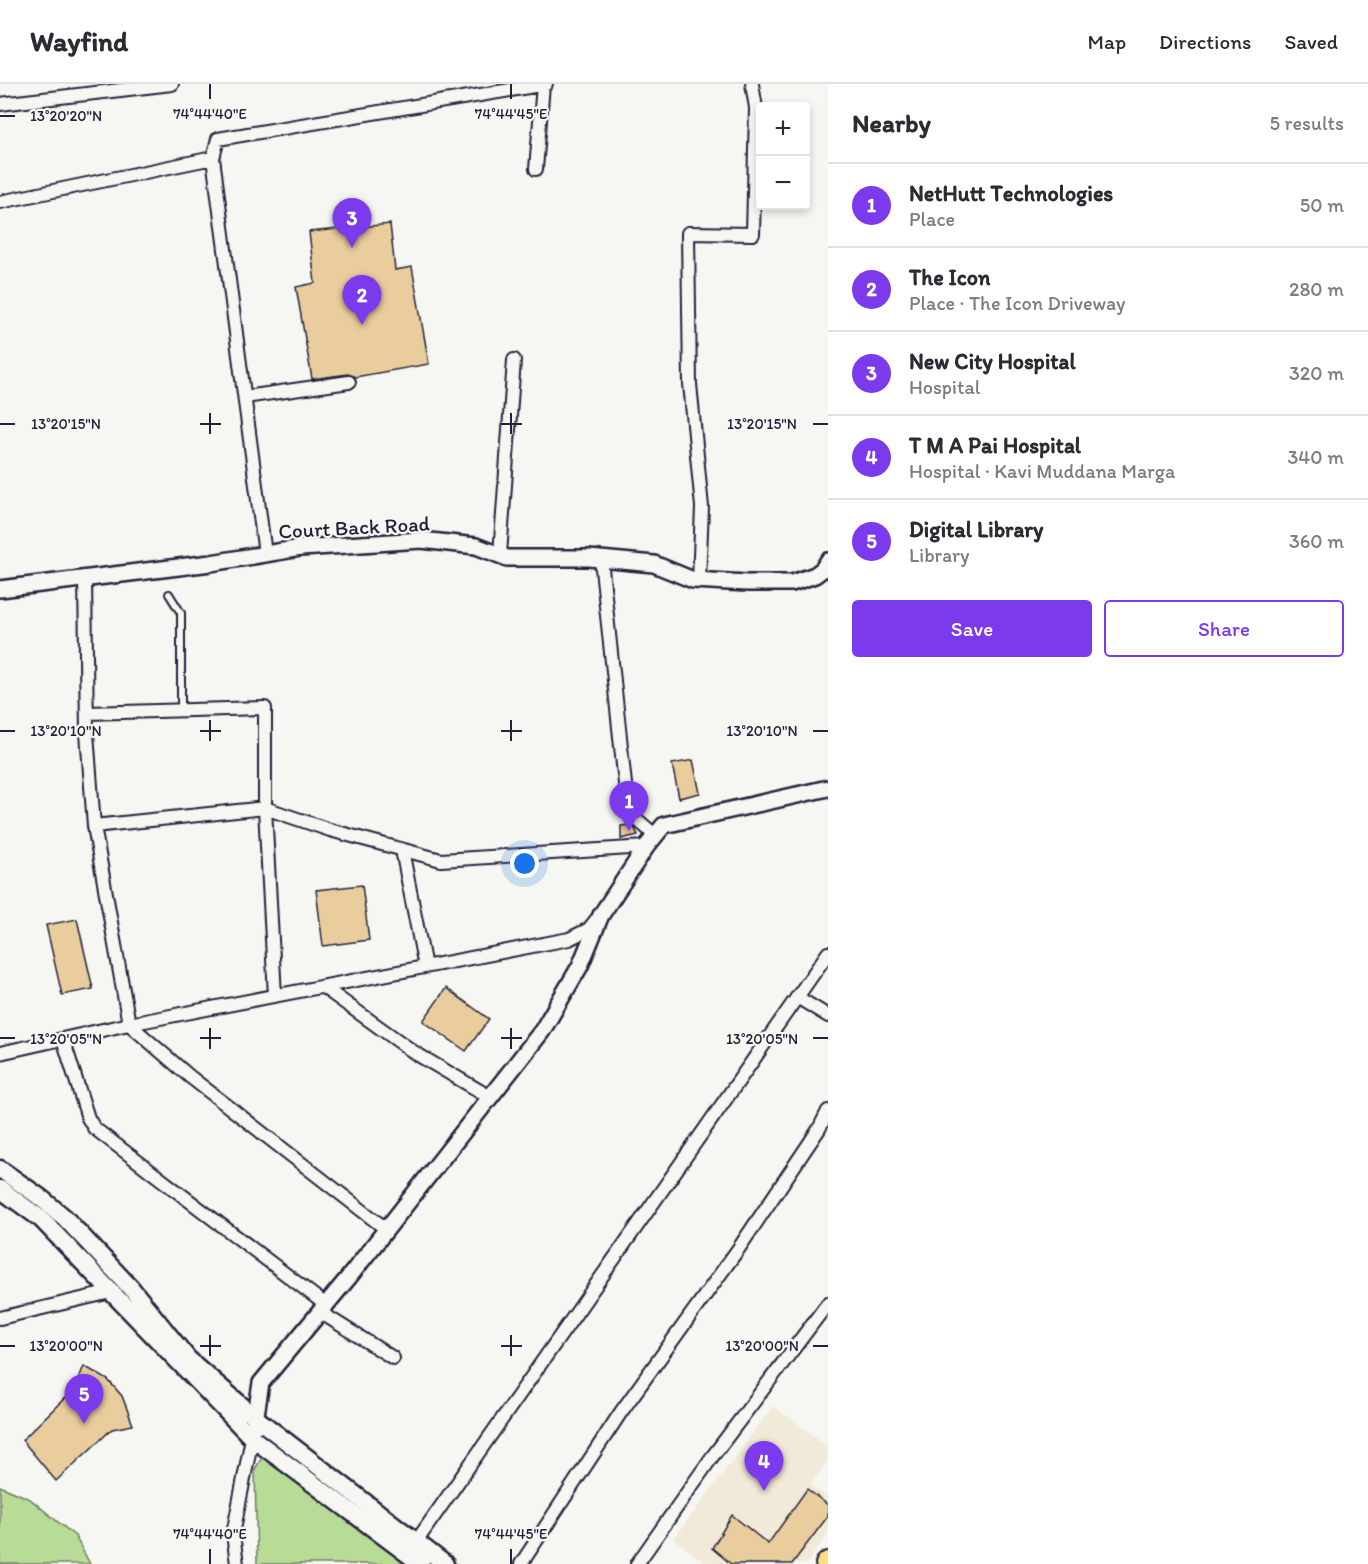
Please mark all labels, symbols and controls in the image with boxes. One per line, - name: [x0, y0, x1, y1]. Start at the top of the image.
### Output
- text: Wayfind: [30, 24, 128, 58]
- text: Map: [1088, 29, 1126, 54]
- text: Directions: [1159, 29, 1251, 54]
- text: Saved: [1284, 29, 1338, 54]
- map controls: [756, 102, 810, 210]
- button: +: [756, 102, 810, 156]
- text: 74°44'40"E: [173, 105, 247, 123]
- text: 74°44'45"E: [475, 105, 547, 123]
- text: 13°20'20"N: [30, 107, 102, 125]
- text: Nearby: [852, 107, 931, 139]
- text: 5 results: [1270, 111, 1344, 135]
- button: −: [756, 156, 810, 210]
- text: NetHutt Technologies: [909, 180, 1113, 207]
- text: 1: [867, 193, 876, 217]
- text: 50 m: [1300, 193, 1344, 217]
- pin: 3: [332, 198, 372, 248]
- text: Place: [909, 207, 955, 231]
- text: The Icon: [909, 264, 991, 291]
- pin: 2: [342, 276, 382, 325]
- text: 2: [866, 277, 877, 301]
- text: 280 m: [1289, 277, 1344, 301]
- text: Place · The Icon Driveway: [909, 291, 1125, 315]
- text: New City Hospital: [909, 348, 1076, 375]
- text: 3: [866, 361, 877, 385]
- text: 320 m: [1289, 361, 1344, 385]
- text: Hospital: [909, 375, 981, 399]
- text: 13°20'15"N: [31, 415, 101, 433]
- text: 13°20'15"N: [727, 415, 797, 433]
- text: T M A Pai Hospital: [909, 432, 1081, 459]
- text: 4: [865, 445, 878, 469]
- text: 340 m: [1287, 445, 1344, 469]
- text: Hospital · Kavi Muddana Marga: [909, 459, 1176, 483]
- street label: Court Back Road: [278, 511, 430, 543]
- text: Digital Library: [909, 516, 1043, 543]
- text: 5: [866, 529, 877, 553]
- text: 360 m: [1289, 529, 1344, 553]
- text: Library: [909, 543, 969, 567]
- button: Save: [852, 600, 1092, 657]
- button: Share: [1104, 600, 1344, 657]
- text: 13°20'10"N: [30, 722, 102, 740]
- text: 13°20'10"N: [726, 722, 798, 740]
- pin: 1: [610, 782, 648, 831]
- your location: [510, 849, 539, 878]
- text: 13°20'05"N: [30, 1030, 102, 1048]
- text: 13°20'05"N: [726, 1030, 798, 1048]
- text: 13°20'00"N: [29, 1337, 103, 1355]
- text: 13°20'00"N: [725, 1337, 799, 1355]
- pin: 5: [64, 1374, 104, 1424]
- pin: 4: [744, 1442, 783, 1491]
- text: 74°44'40"E: [173, 1525, 247, 1543]
- text: 74°44'45"E: [475, 1525, 547, 1543]

